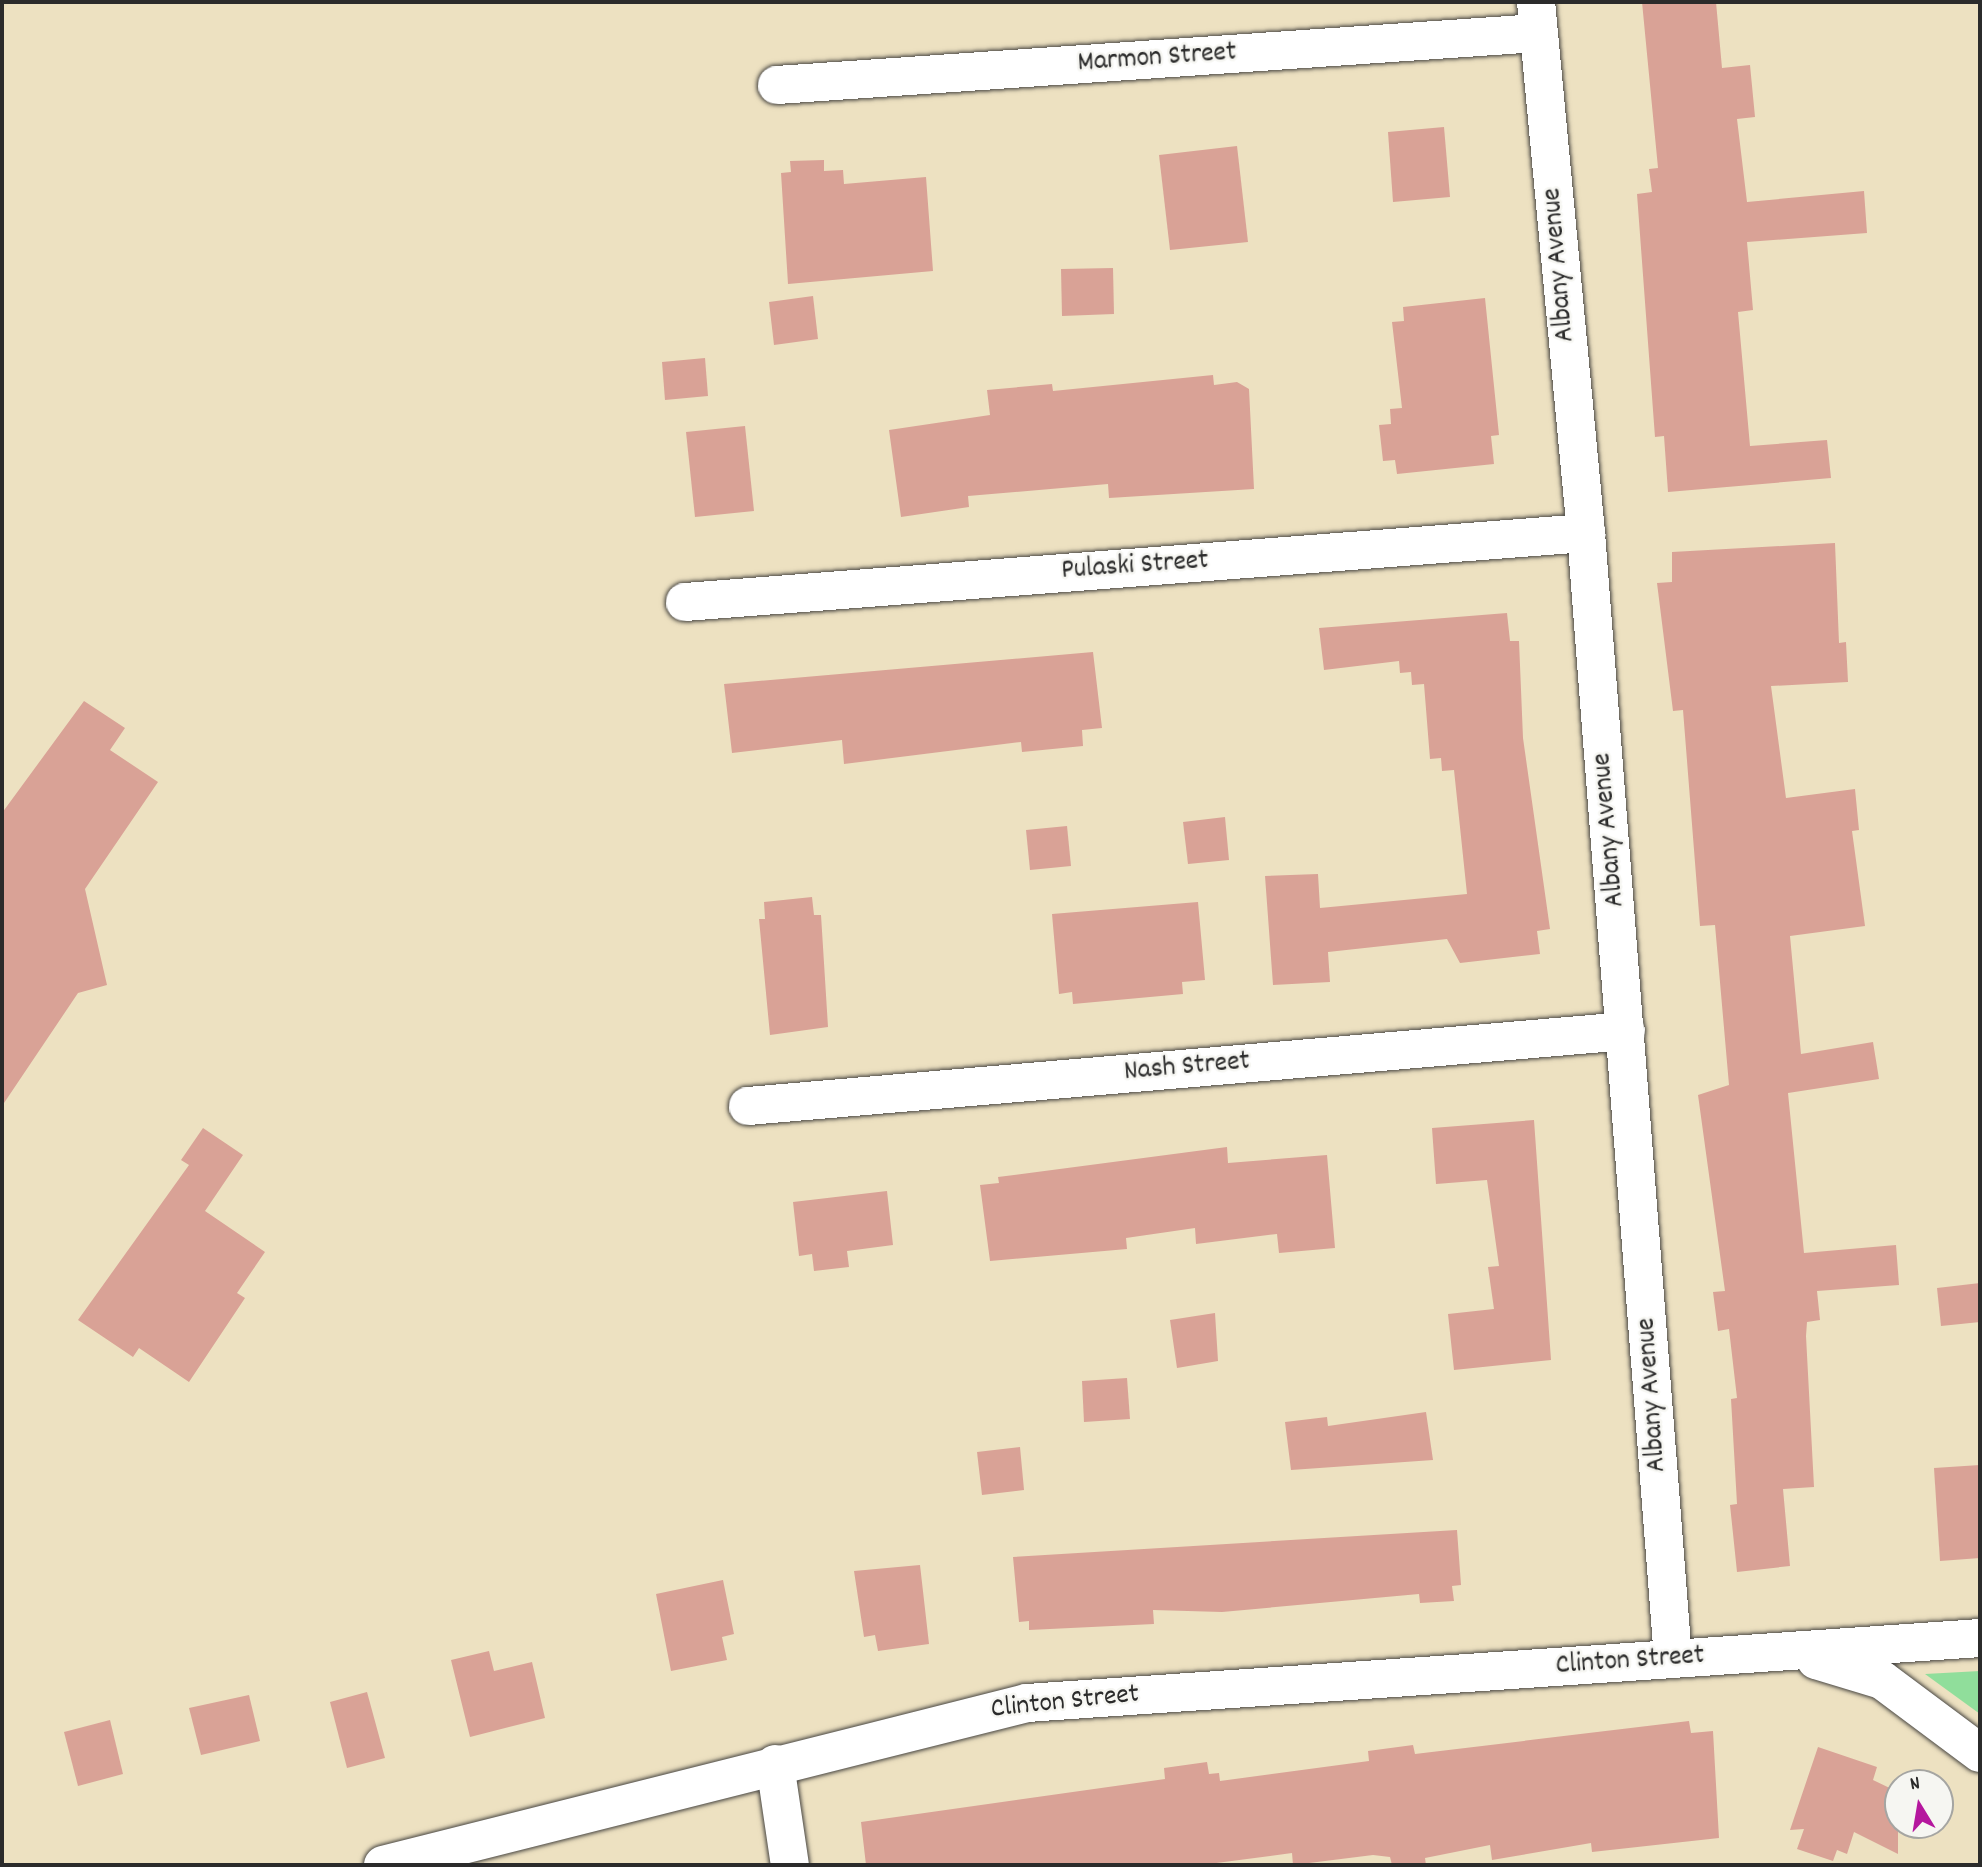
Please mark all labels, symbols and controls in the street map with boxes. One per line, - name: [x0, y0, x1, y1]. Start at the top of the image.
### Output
- street label: Marmon Street: [1077, 37, 1237, 81]
- street label: Albany Avenue: [1537, 187, 1583, 343]
- street label: Pulaski Street: [1060, 545, 1210, 589]
- street label: Albany Avenue: [1587, 752, 1633, 908]
- street label: Nash Street: [1123, 1046, 1251, 1090]
- street label: Albany Avenue: [1631, 1317, 1675, 1473]
- street label: Clinton Street: [1555, 1640, 1705, 1684]
- street label: Clinton Street: [989, 1679, 1141, 1727]
- north arrow: [1884, 1769, 1954, 1839]
- text: N: [1908, 1771, 1922, 1799]

